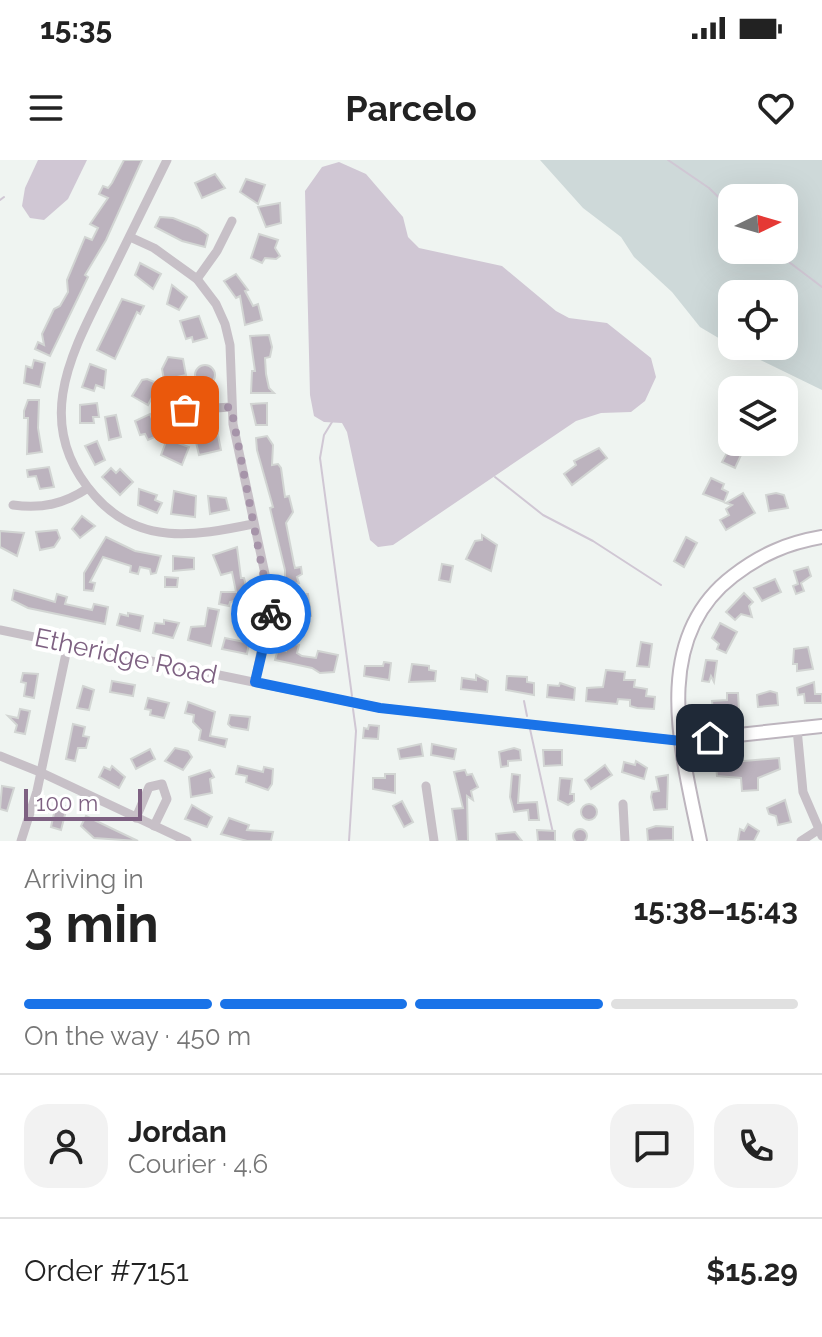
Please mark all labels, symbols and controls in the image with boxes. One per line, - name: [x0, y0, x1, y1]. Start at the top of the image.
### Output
- text: 15:35: [40, 11, 112, 46]
- icon: menu: [24, 86, 68, 130]
- icon: heart: [754, 86, 798, 130]
- text: Parcelo: [345, 87, 477, 129]
- north arrow: [718, 184, 798, 264]
- map controls: [718, 184, 798, 456]
- button: locate: [718, 280, 798, 360]
- pin: [151, 376, 219, 444]
- button: layers: [718, 376, 798, 456]
- icon: bag: [163, 388, 207, 432]
- courier: [231, 574, 311, 654]
- icon: bike: [249, 592, 293, 636]
- street label: Etheridge Road: [32, 622, 220, 690]
- pin: [676, 704, 744, 772]
- icon: home: [688, 716, 732, 760]
- scale bar: [24, 785, 142, 821]
- text: 100 m: [36, 790, 98, 816]
- text: Arriving in: [24, 864, 144, 894]
- text: 15:38–15:43: [633, 892, 798, 927]
- text: 3 min: [24, 893, 159, 954]
- text: On the way · 450 m: [24, 1021, 251, 1051]
- button: person: [24, 1104, 108, 1188]
- button: chat: [610, 1104, 694, 1188]
- button: phone: [714, 1104, 798, 1188]
- text: Jordan: [128, 1114, 227, 1149]
- text: Courier · 4.6: [128, 1149, 268, 1179]
- text: Order #7151: [24, 1253, 189, 1288]
- text: $15.29: [706, 1253, 798, 1288]

